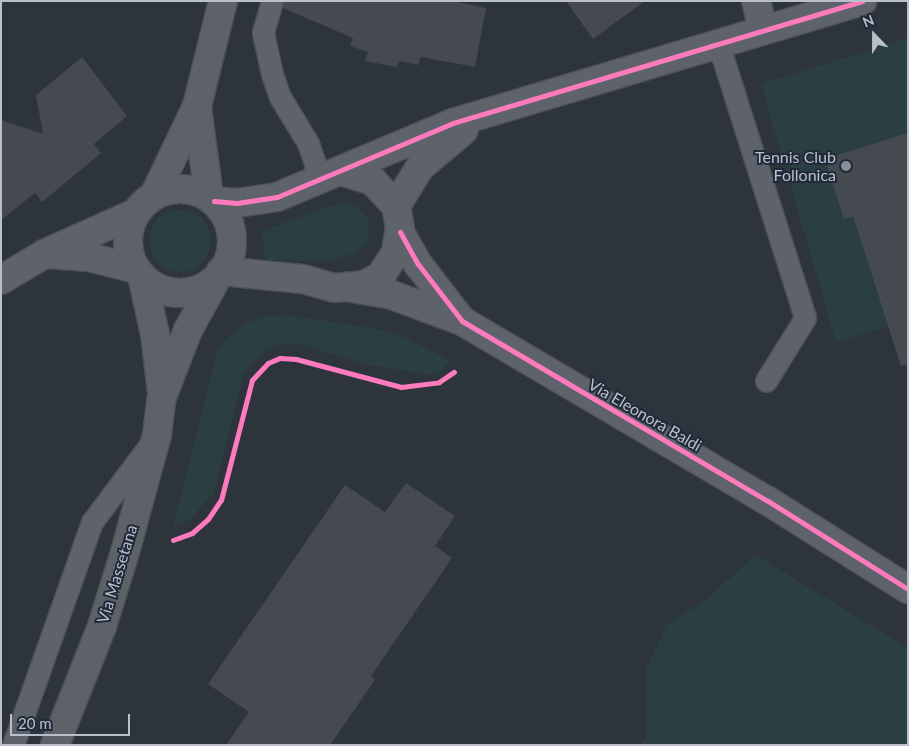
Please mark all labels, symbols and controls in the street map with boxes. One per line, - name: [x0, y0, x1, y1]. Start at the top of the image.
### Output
- north arrow: [849, 10, 899, 60]
- text: N: [860, 11, 876, 31]
- place label: Tennis Club Follonica: [755, 147, 836, 185]
- marker: Tennis Club Follonica: [840, 160, 852, 172]
- street label: Via Eleonora Baldi: [585, 375, 705, 455]
- street label: Via Massetana: [93, 522, 141, 626]
- scale bar: [12, 704, 132, 736]
- text: 20 m: [18, 714, 52, 732]

